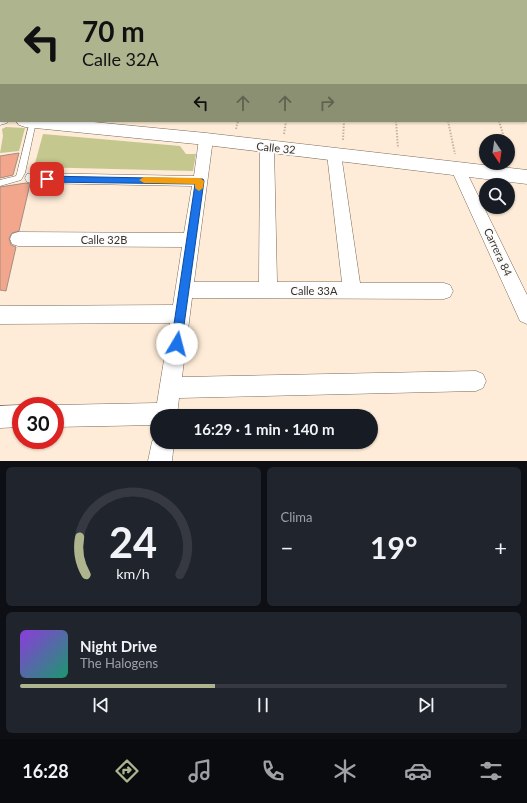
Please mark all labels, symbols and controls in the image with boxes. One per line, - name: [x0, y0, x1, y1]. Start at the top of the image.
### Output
- text: 70 m: [82, 14, 145, 48]
- icon: left: [16, 16, 68, 68]
- text: Calle 32A: [82, 48, 159, 70]
- icon: left: [190, 92, 212, 114]
- icon: ahead: [232, 92, 254, 114]
- icon: ahead: [274, 92, 296, 114]
- icon: right: [316, 92, 338, 114]
- north arrow: [479, 134, 515, 170]
- map controls: [479, 134, 515, 214]
- street label: Calle 32: [256, 139, 296, 156]
- pin: [30, 162, 64, 196]
- icon: arrive: [36, 168, 58, 190]
- button: search: [479, 178, 515, 214]
- street label: Carrera 84: [482, 226, 515, 278]
- street label: Calle 32B: [81, 233, 127, 246]
- street label: Calle 33A: [291, 284, 338, 297]
- position arrow: [156, 323, 198, 365]
- speed limit sign: 30: [12, 397, 64, 449]
- text: 16:29 · 1 min · 140 m: [194, 420, 334, 438]
- text: Clima: [281, 509, 313, 525]
- text: 24: [109, 516, 157, 566]
- text: 19°: [370, 529, 417, 565]
- text: −: [281, 534, 293, 561]
- text: +: [494, 534, 507, 561]
- text: km/h: [117, 564, 150, 581]
- text: Night Drive: [80, 637, 157, 655]
- text: The Halogens: [80, 655, 158, 671]
- icon: previous: [90, 694, 112, 716]
- icon: pause: [252, 694, 274, 716]
- icon: next: [415, 694, 437, 716]
- icon: directions: [113, 757, 141, 785]
- icon: music: [186, 757, 214, 785]
- icon: phone: [259, 757, 287, 785]
- icon: climate: [331, 757, 359, 785]
- icon: car: [404, 757, 432, 785]
- icon: filters: [477, 757, 505, 785]
- text: 16:28: [22, 760, 69, 782]

